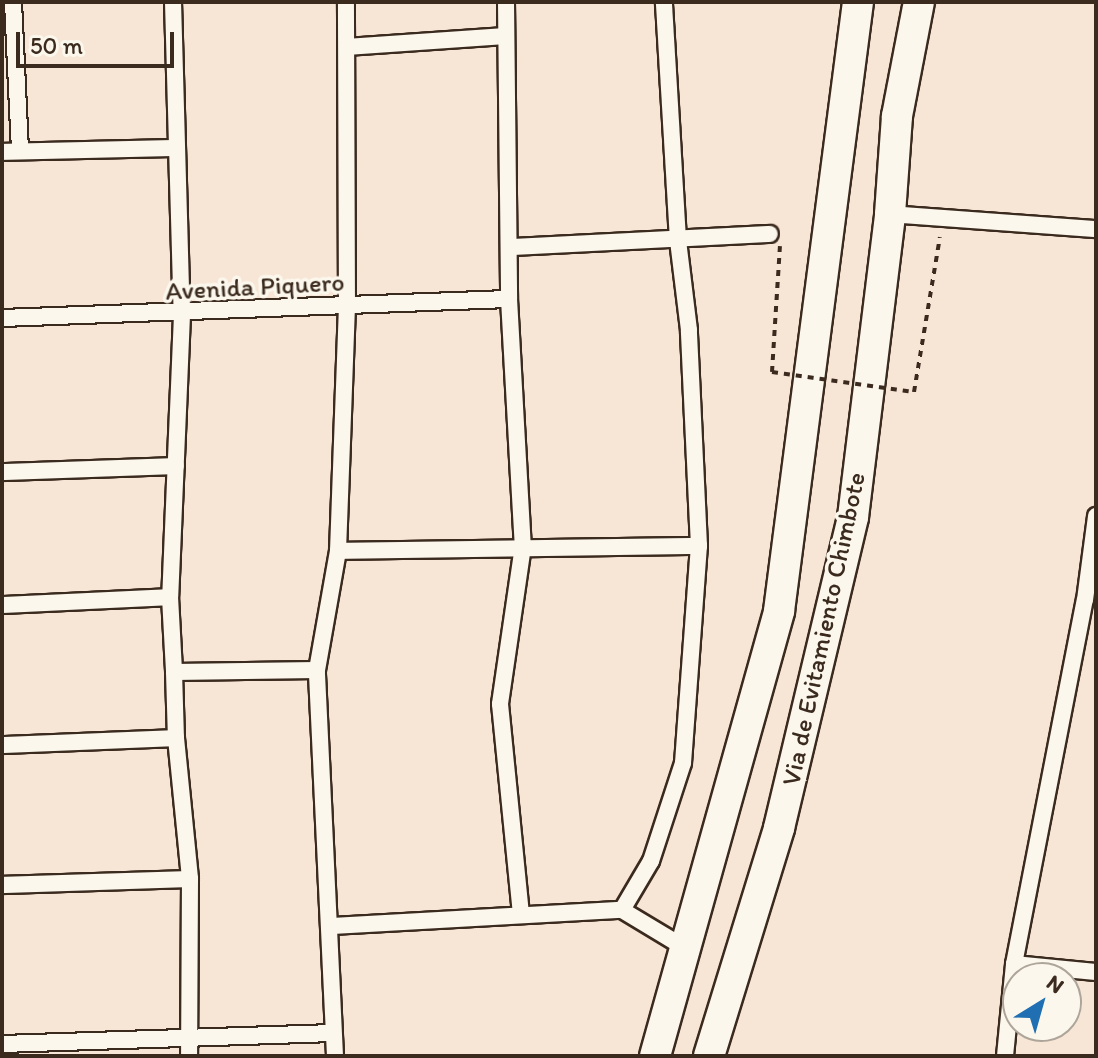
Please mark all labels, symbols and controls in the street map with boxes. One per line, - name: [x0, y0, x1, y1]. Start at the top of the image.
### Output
- scale bar: [20, 16, 178, 66]
- text: 50 m: [30, 31, 83, 60]
- street label: Avenida Piquero: [165, 267, 345, 307]
- street label: Via de Evitamiento Chimbote: [775, 469, 873, 789]
- north arrow: [1002, 962, 1082, 1042]
- text: N: [1041, 969, 1070, 999]

